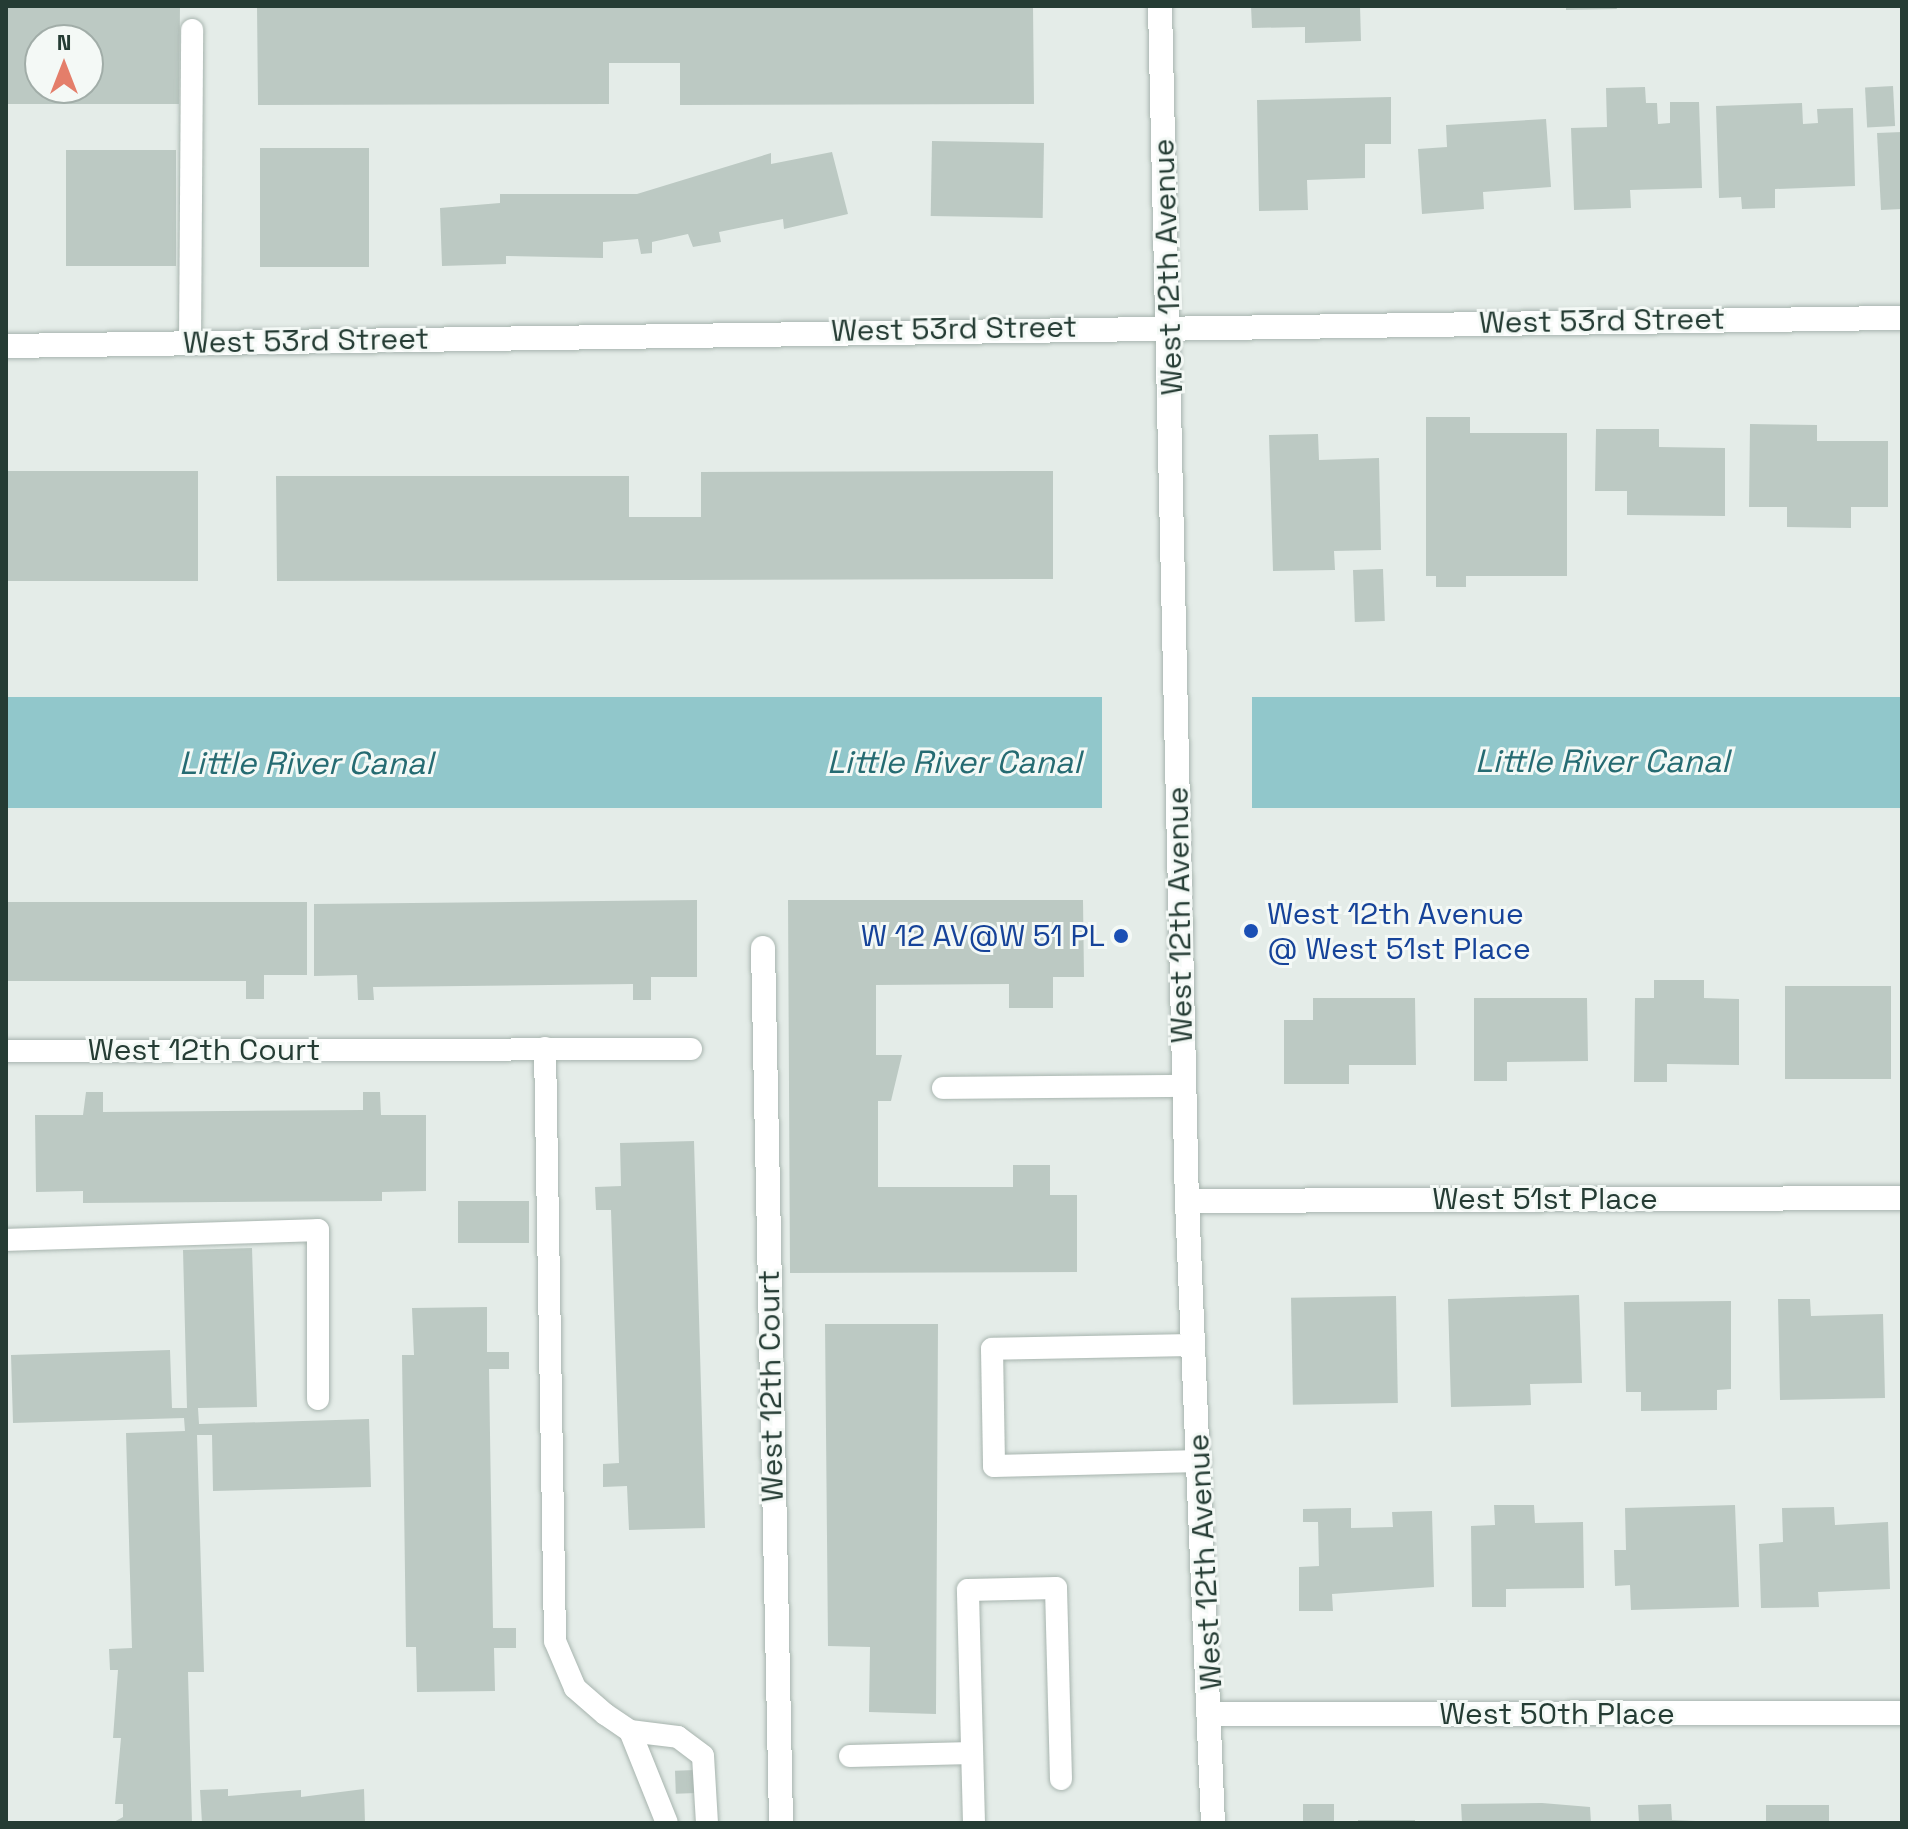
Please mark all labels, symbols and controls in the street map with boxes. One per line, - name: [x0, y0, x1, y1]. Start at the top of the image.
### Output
- north arrow: [24, 24, 104, 104]
- text: N: [57, 28, 71, 56]
- street label: West 12th Avenue: [1146, 138, 1190, 396]
- street label: West 53rd Street: [1479, 301, 1725, 341]
- street label: West 53rd Street: [831, 309, 1077, 349]
- street label: West 53rd Street: [183, 321, 429, 361]
- water label: Little River Canal: [1475, 742, 1729, 780]
- water label: Little River Canal: [827, 743, 1081, 781]
- water label: Little River Canal: [179, 744, 433, 782]
- street label: West 12th Avenue: [1160, 786, 1200, 1044]
- place label: West 12th Avenue @ West 51st Place: [1267, 896, 1531, 966]
- place label: W 12 AV@W 51 PL: [860, 918, 1105, 954]
- marker: West 12th Avenue @ West 51st Place: [1242, 922, 1260, 940]
- marker: W 12 AV@W 51 PL: [1112, 927, 1130, 945]
- street label: West 12th Court: [88, 1032, 320, 1068]
- street label: West 51st Place: [1432, 1181, 1658, 1217]
- street label: West 12th Court: [751, 1270, 791, 1502]
- street label: West 12th Avenue: [1180, 1433, 1230, 1691]
- street label: West 50th Place: [1439, 1696, 1675, 1732]

